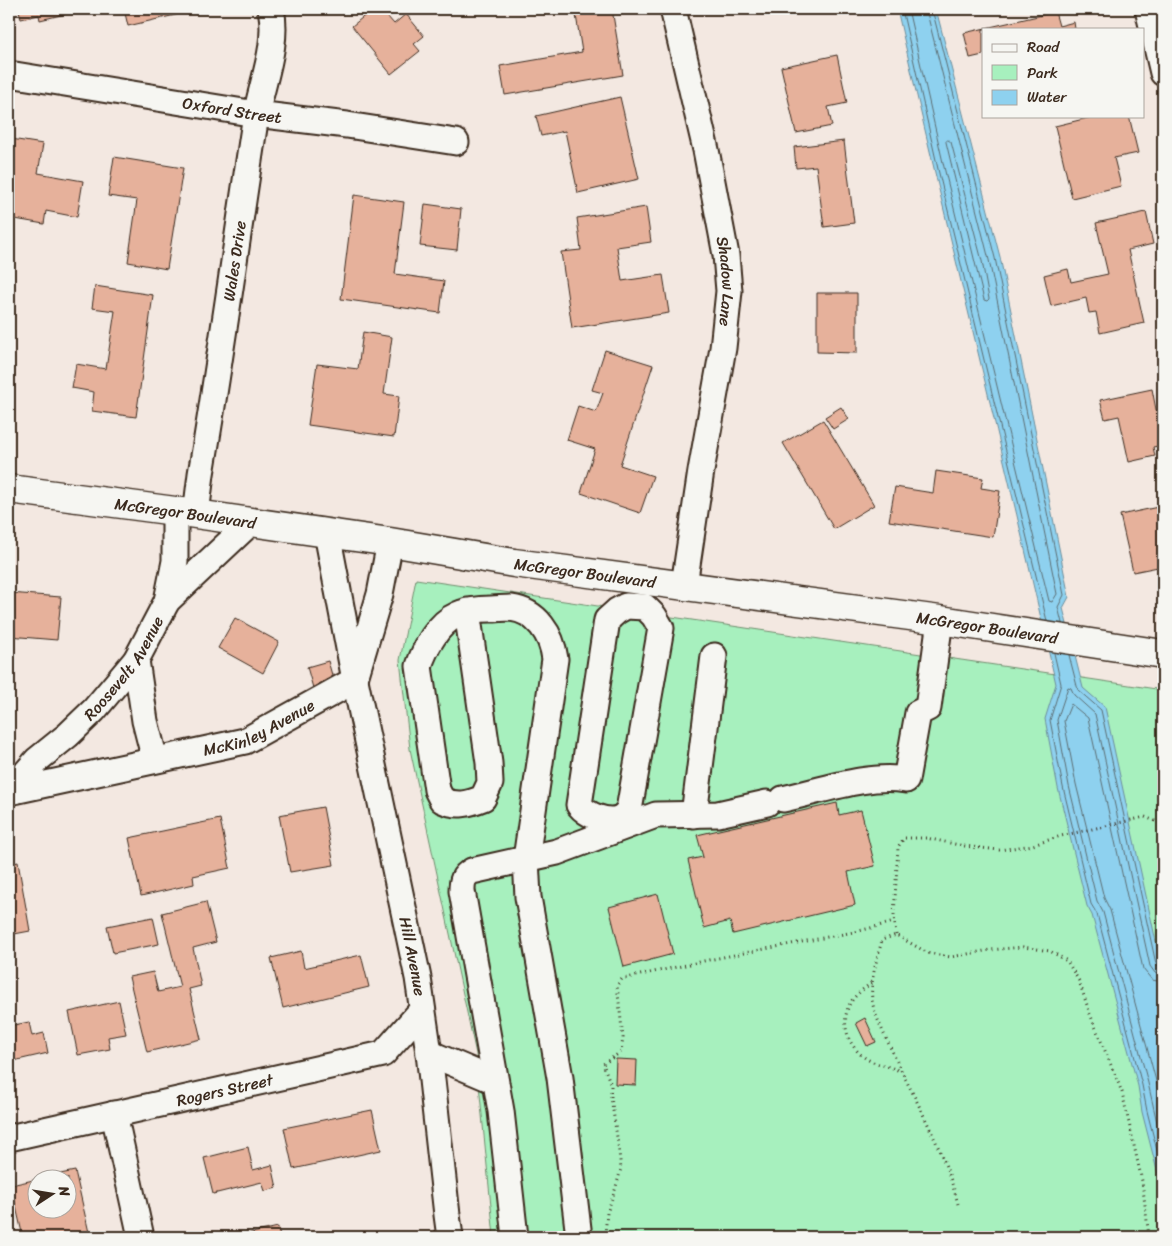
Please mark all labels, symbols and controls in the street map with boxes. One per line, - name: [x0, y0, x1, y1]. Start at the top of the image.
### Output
- legend: [982, 28, 1144, 118]
- text: Road: [1027, 34, 1060, 60]
- text: Park: [1027, 60, 1058, 86]
- text: Water: [1027, 84, 1067, 110]
- street label: Oxford Street: [180, 88, 283, 132]
- street label: Wales Drive: [214, 219, 255, 303]
- street label: Shadow Lane: [708, 234, 743, 328]
- street label: McGregor Boulevard: [113, 489, 260, 538]
- street label: McGregor Boulevard: [512, 549, 659, 597]
- street label: McGregor Boulevard: [915, 603, 1061, 653]
- street label: Roosevelt Avenue: [77, 611, 172, 728]
- street label: McKinley Avenue: [200, 691, 320, 765]
- street label: Hill Avenue: [390, 914, 434, 998]
- street label: Rogers Street: [174, 1065, 276, 1115]
- north arrow: [28, 1168, 78, 1218]
- text: N: [51, 1183, 78, 1199]

